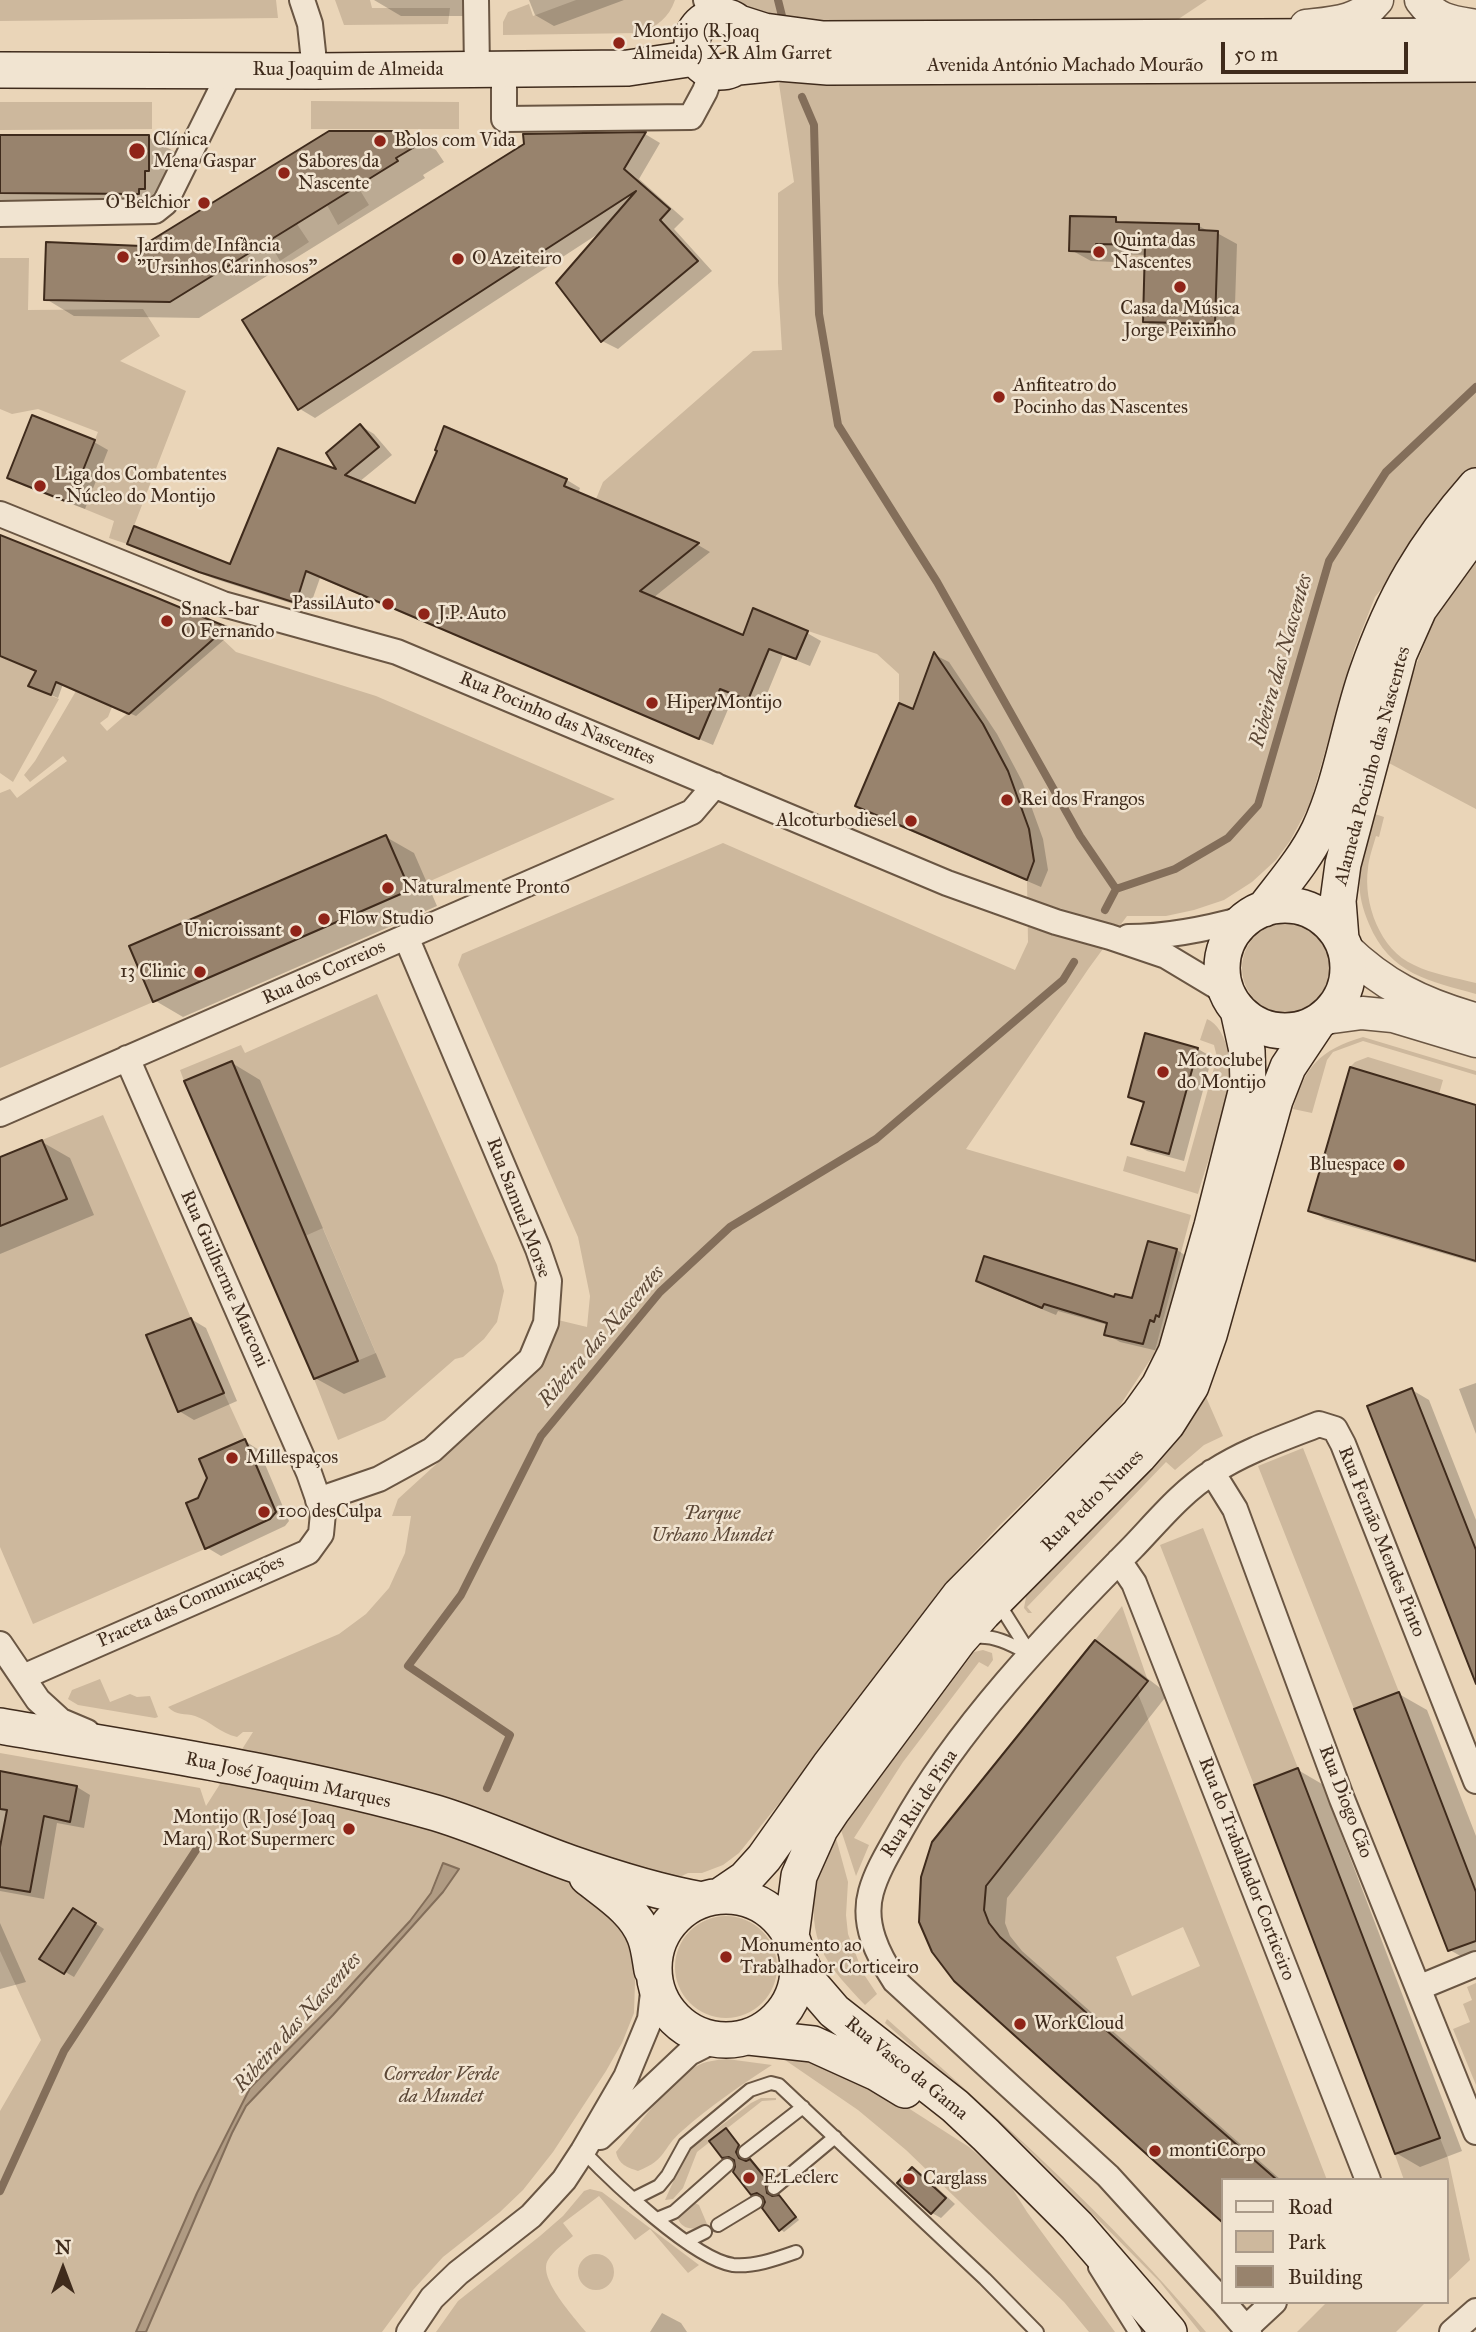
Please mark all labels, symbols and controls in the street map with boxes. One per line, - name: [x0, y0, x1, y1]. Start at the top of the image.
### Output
- place label: Montijo (R Joaq Almeida) X R Alm Garret: [633, 21, 832, 65]
- scale bar: [1224, 28, 1411, 72]
- marker: Montijo (R Joaq Almeida) X R Alm Garret: [611, 35, 627, 51]
- text: 50 m: [1234, 41, 1278, 67]
- street label: Avenida António Machado Mourão: [927, 55, 1203, 77]
- street label: Rua Joaquim de Almeida: [253, 59, 443, 81]
- place label: Clínica Mena Gaspar: [153, 129, 256, 173]
- place label: Bolos com Vida: [394, 130, 516, 152]
- marker: Bolos com Vida: [372, 133, 388, 149]
- marker: Clínica Mena Gaspar: [127, 141, 147, 161]
- place label: Sabores da Nascente: [298, 151, 379, 195]
- marker: Sabores da Nascente: [276, 165, 292, 181]
- place label: O Belchior: [105, 192, 190, 214]
- marker: O Belchior: [196, 195, 212, 211]
- place label: Quinta das Nascentes: [1113, 230, 1195, 274]
- place label: Jardim de Infância "Ursinhos Carinhosos": [137, 235, 317, 279]
- marker: Quinta das Nascentes: [1091, 244, 1107, 260]
- place label: O Azeiteiro: [472, 248, 562, 270]
- marker: Jardim de Infância "Ursinhos Carinhosos": [115, 249, 131, 265]
- marker: O Azeiteiro: [450, 251, 466, 267]
- marker: Casa da Música Jorge Peixinho: [1172, 279, 1188, 295]
- place label: Casa da Música Jorge Peixinho: [1120, 298, 1240, 342]
- place label: Anfiteatro do Pocinho das Nascentes: [1013, 375, 1188, 419]
- marker: Anfiteatro do Pocinho das Nascentes: [991, 389, 1007, 405]
- place label: Liga dos Combatentes - Núcleo do Montijo: [54, 464, 227, 508]
- marker: Liga dos Combatentes - Núcleo do Montijo: [32, 478, 48, 494]
- water label: Ribeira das Nascentes: [1245, 572, 1319, 750]
- place label: PassilAuto: [292, 593, 374, 615]
- marker: PassilAuto: [380, 596, 396, 612]
- place label: Snack-bar O Fernando: [181, 599, 274, 643]
- place label: J.P. Auto: [438, 603, 506, 625]
- marker: J.P. Auto: [416, 606, 432, 622]
- marker: Snack-bar O Fernando: [159, 613, 175, 629]
- street label: Alameda Pocinho das Nascentes: [1330, 644, 1416, 888]
- street label: Rua Pocinho das Nascentes: [456, 667, 658, 771]
- place label: Hiper Montijo: [666, 692, 782, 714]
- marker: Hiper Montijo: [644, 695, 660, 711]
- place label: Rei dos Frangos: [1021, 789, 1145, 811]
- marker: Rei dos Frangos: [999, 792, 1015, 808]
- place label: Alcoturbodiesel: [776, 810, 897, 832]
- marker: Alcoturbodiesel: [903, 813, 919, 829]
- place label: Naturalmente Pronto: [402, 877, 570, 899]
- marker: Naturalmente Pronto: [380, 880, 396, 896]
- place label: Flow Studio: [338, 908, 434, 930]
- marker: Flow Studio: [316, 911, 332, 927]
- place label: Unicroissant: [183, 920, 282, 942]
- marker: Unicroissant: [288, 923, 304, 939]
- street label: Rua dos Correios: [259, 936, 389, 1010]
- place label: 13 Clinic: [120, 961, 186, 983]
- marker: 13 Clinic: [192, 964, 208, 980]
- place label: Motoclube do Montijo: [1177, 1050, 1266, 1094]
- marker: Motoclube do Montijo: [1155, 1064, 1171, 1080]
- street label: Rua Samuel Morse: [481, 1135, 555, 1281]
- place label: Bluespace: [1309, 1154, 1385, 1176]
- marker: Bluespace: [1391, 1157, 1407, 1173]
- street label: Rua Guilherme Marconi: [175, 1187, 273, 1371]
- water label: Ribeira das Nascentes: [534, 1261, 670, 1413]
- street label: Rua Fernão Mendes Pinto: [1332, 1443, 1430, 1641]
- street label: Rua Pedro Nunes: [1037, 1445, 1149, 1557]
- place label: Millespaços: [246, 1447, 338, 1469]
- marker: Millespaços: [224, 1450, 240, 1466]
- place label: 100 desCulpa: [278, 1501, 382, 1523]
- park label: Parque Urbano Mundet: [651, 1503, 773, 1547]
- marker: 100 desCulpa: [256, 1504, 272, 1520]
- street label: Praceta das Comunicações: [94, 1551, 288, 1653]
- street label: Rua Diogo Cão: [1313, 1743, 1377, 1861]
- street label: Rua Rui de Pina: [877, 1746, 963, 1862]
- street label: Rua José Joaquim Marques: [183, 1748, 393, 1814]
- street label: Rua do Trabalhador Corticeiro: [1193, 1754, 1299, 1984]
- place label: Montijo (R José Joaq Marq) Rot Supermerc: [162, 1807, 335, 1851]
- marker: Montijo (R José Joaq Marq) Rot Supermerc: [341, 1821, 357, 1837]
- place label: Monumento ao Trabalhador Corticeiro: [740, 1935, 919, 1979]
- water label: Ribeira das Nascentes: [229, 1948, 367, 2098]
- marker: Monumento ao Trabalhador Corticeiro: [718, 1949, 734, 1965]
- street label: Rua Vasco da Gama: [840, 2012, 972, 2126]
- place label: WorkCloud: [1034, 2013, 1124, 2035]
- marker: WorkCloud: [1012, 2016, 1028, 2032]
- park label: Corredor Verde da Mundet: [383, 2064, 499, 2108]
- place label: montiCorpo: [1169, 2140, 1266, 2162]
- marker: montiCorpo: [1147, 2143, 1163, 2159]
- place label: E.Leclerc: [763, 2167, 839, 2189]
- place label: Carglass: [923, 2168, 987, 2190]
- marker: E.Leclerc: [741, 2170, 757, 2186]
- marker: Carglass: [901, 2171, 917, 2187]
- legend: [1220, 2178, 1448, 2304]
- text: Road: [1288, 2194, 1333, 2220]
- text: Park: [1288, 2229, 1326, 2255]
- north arrow: [28, 2234, 98, 2304]
- text: N: [55, 2236, 71, 2259]
- text: Building: [1288, 2264, 1362, 2290]

